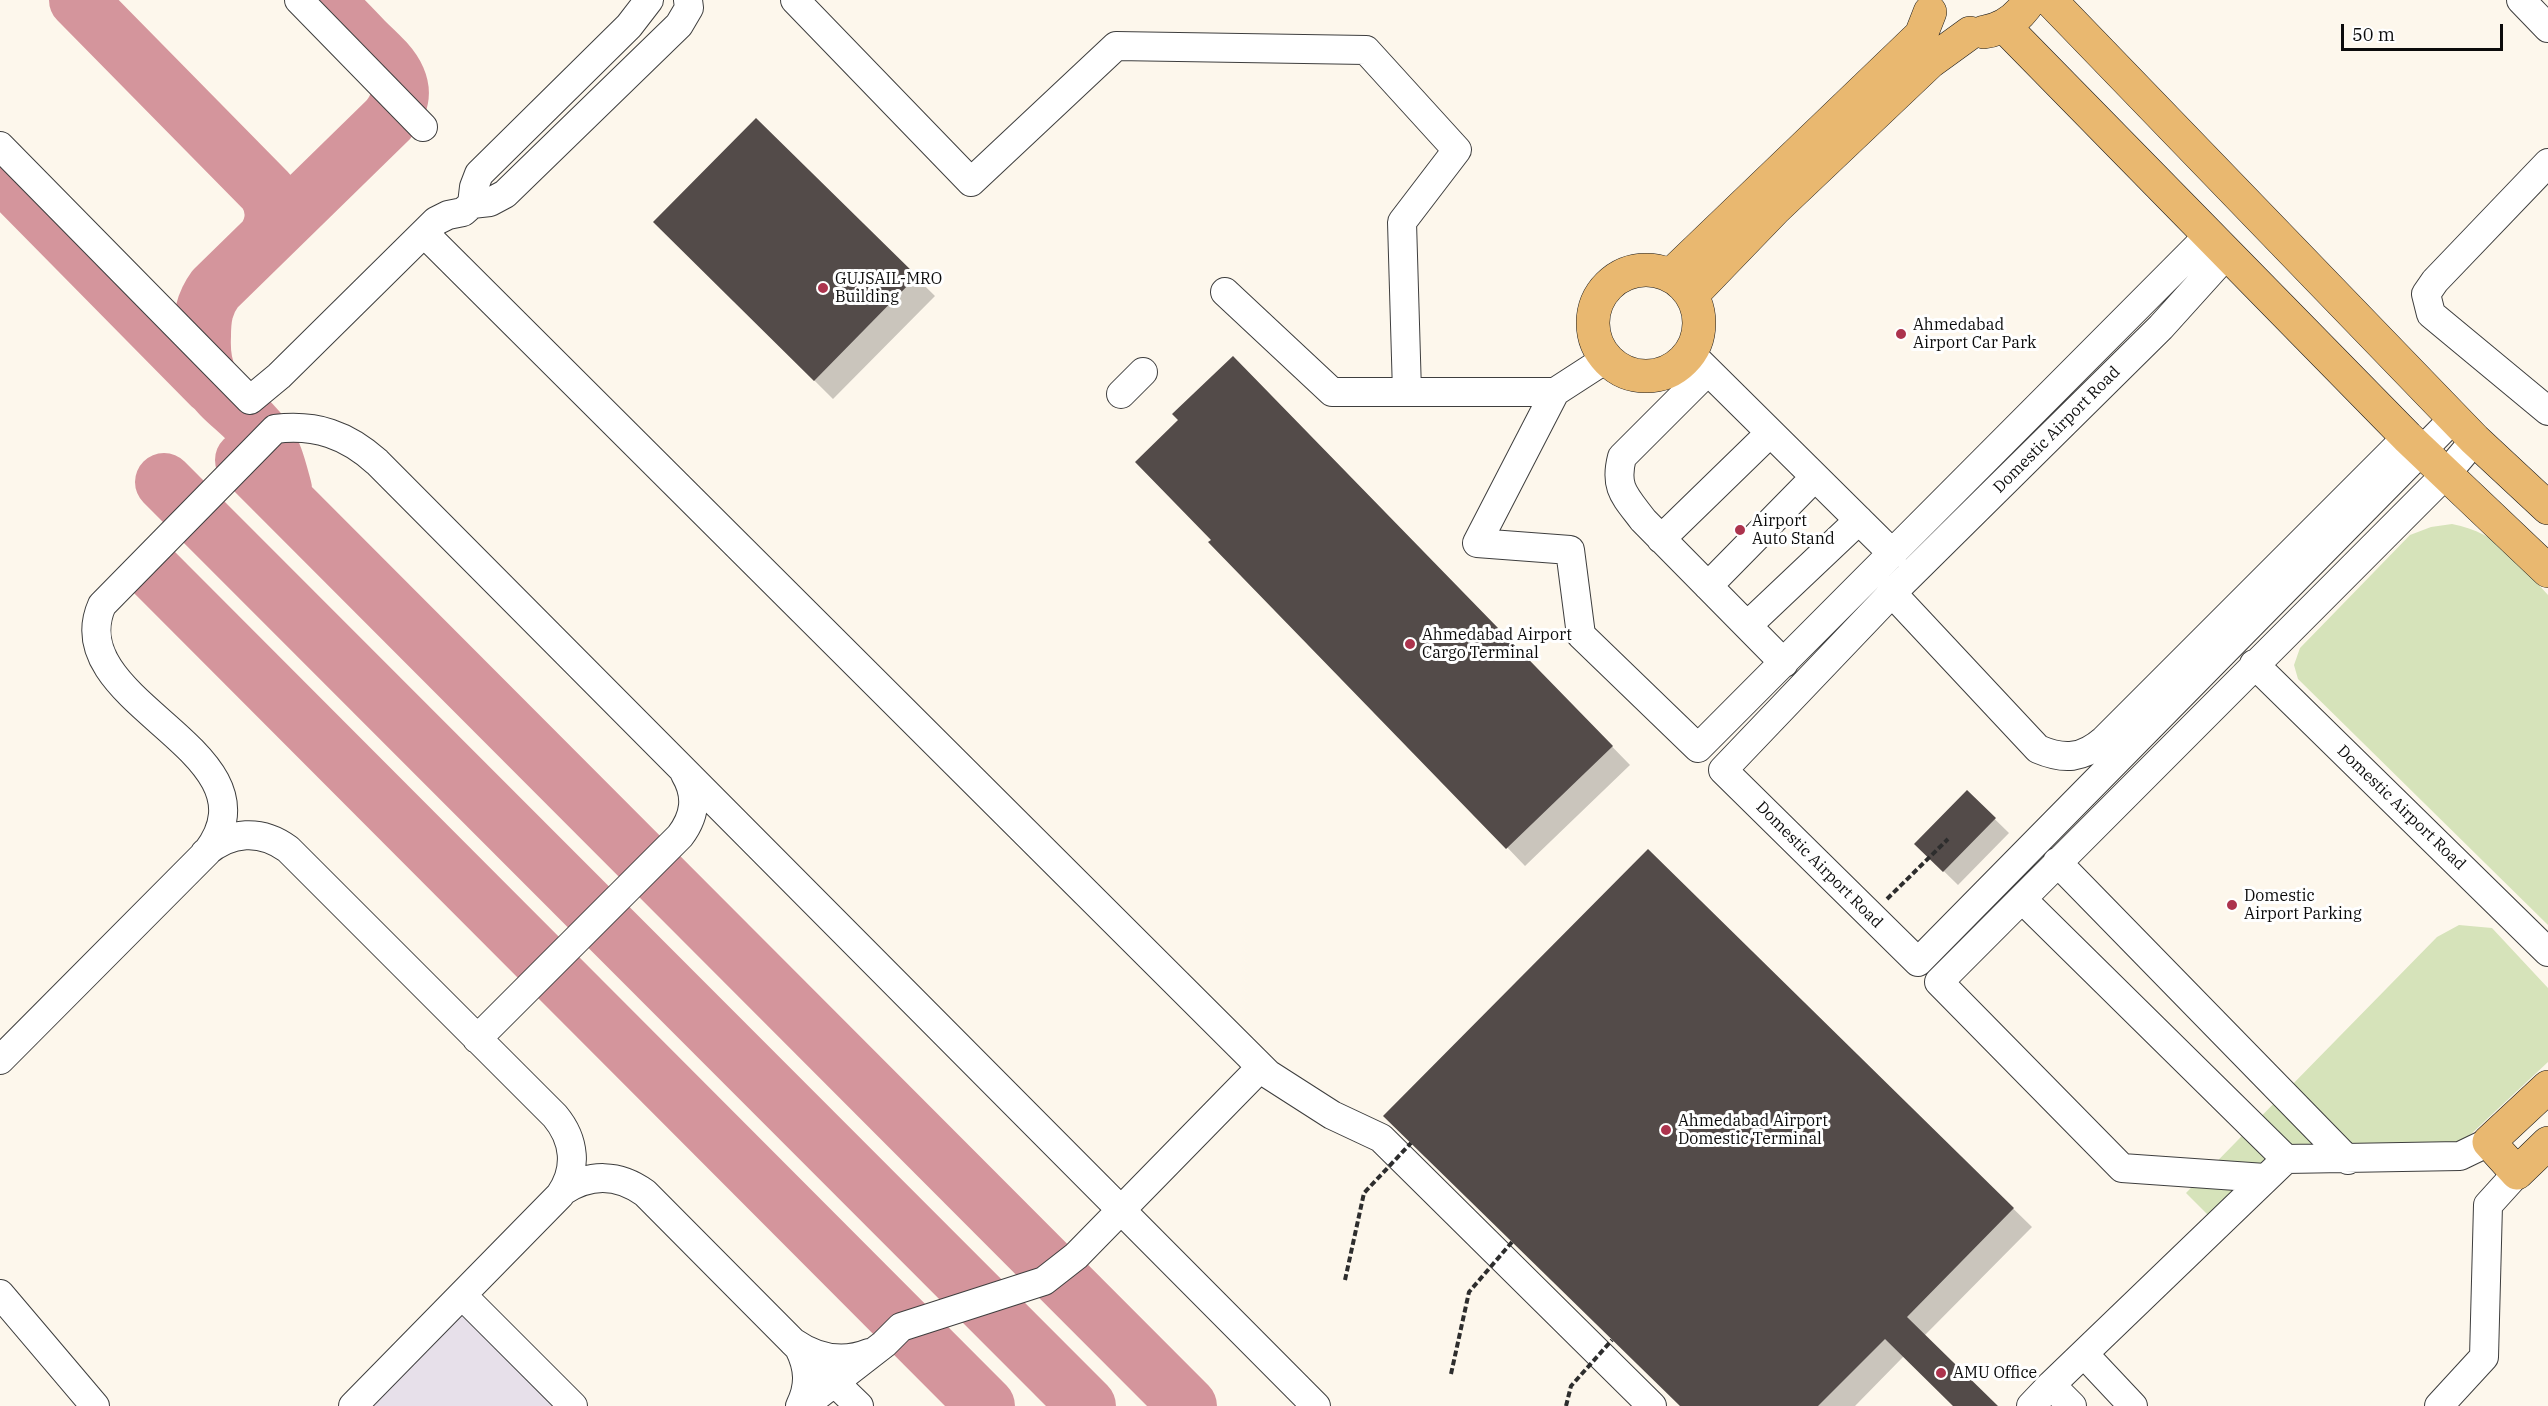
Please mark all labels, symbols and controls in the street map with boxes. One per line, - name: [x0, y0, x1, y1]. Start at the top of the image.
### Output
- scale bar: [2344, 12, 2506, 50]
- text: 50 m: [2352, 23, 2395, 46]
- place label: GUJSAIL-MRO Building: [835, 269, 942, 307]
- marker: GUJSAIL-MRO Building: [816, 281, 830, 295]
- place label: Ahmedabad Airport Car Park: [1913, 315, 2036, 353]
- marker: Ahmedabad Airport Car Park: [1894, 327, 1908, 341]
- street label: Domestic Airport Road: [1990, 363, 2124, 497]
- place label: Airport Auto Stand: [1752, 511, 1835, 549]
- marker: Airport Auto Stand: [1733, 523, 1747, 537]
- place label: Ahmedabad Airport Cargo Terminal: [1422, 625, 1572, 663]
- marker: Ahmedabad Airport Cargo Terminal: [1403, 637, 1417, 651]
- street label: Domestic Airport Road: [2333, 742, 2469, 874]
- street label: Domestic Airport Road: [1752, 798, 1886, 932]
- place label: Domestic Airport Parking: [2244, 886, 2362, 924]
- marker: Domestic Airport Parking: [2225, 898, 2239, 912]
- place label: Ahmedabad Airport Domestic Terminal: [1678, 1111, 1828, 1149]
- marker: Ahmedabad Airport Domestic Terminal: [1659, 1123, 1673, 1137]
- place label: AMU Office: [1953, 1363, 2037, 1383]
- marker: AMU Office: [1934, 1366, 1948, 1380]

